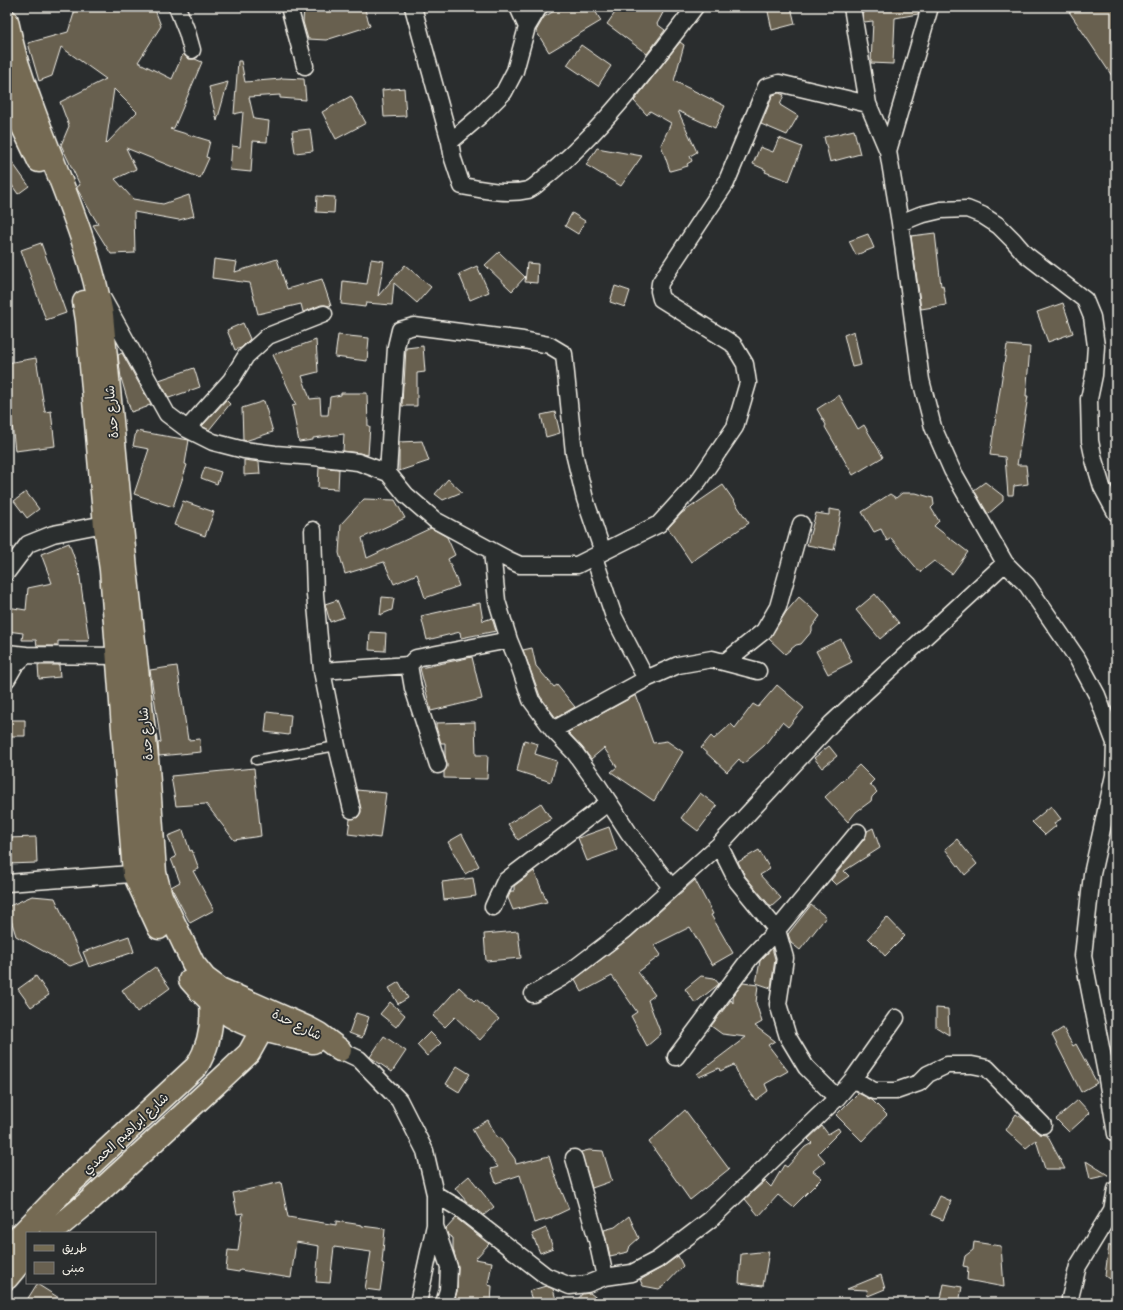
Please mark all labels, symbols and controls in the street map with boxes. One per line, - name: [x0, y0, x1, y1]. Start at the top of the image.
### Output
- street label: شارع حدة: [102, 385, 123, 439]
- street label: شارع حدة: [135, 707, 158, 761]
- street label: شارع حدة: [269, 1006, 324, 1045]
- street label: شارع ابراهيم الحمدي: [79, 1090, 173, 1179]
- legend: [26, 1232, 156, 1284]
- text: طريق: [62, 1241, 87, 1255]
- text: مبنى: [62, 1261, 85, 1276]

